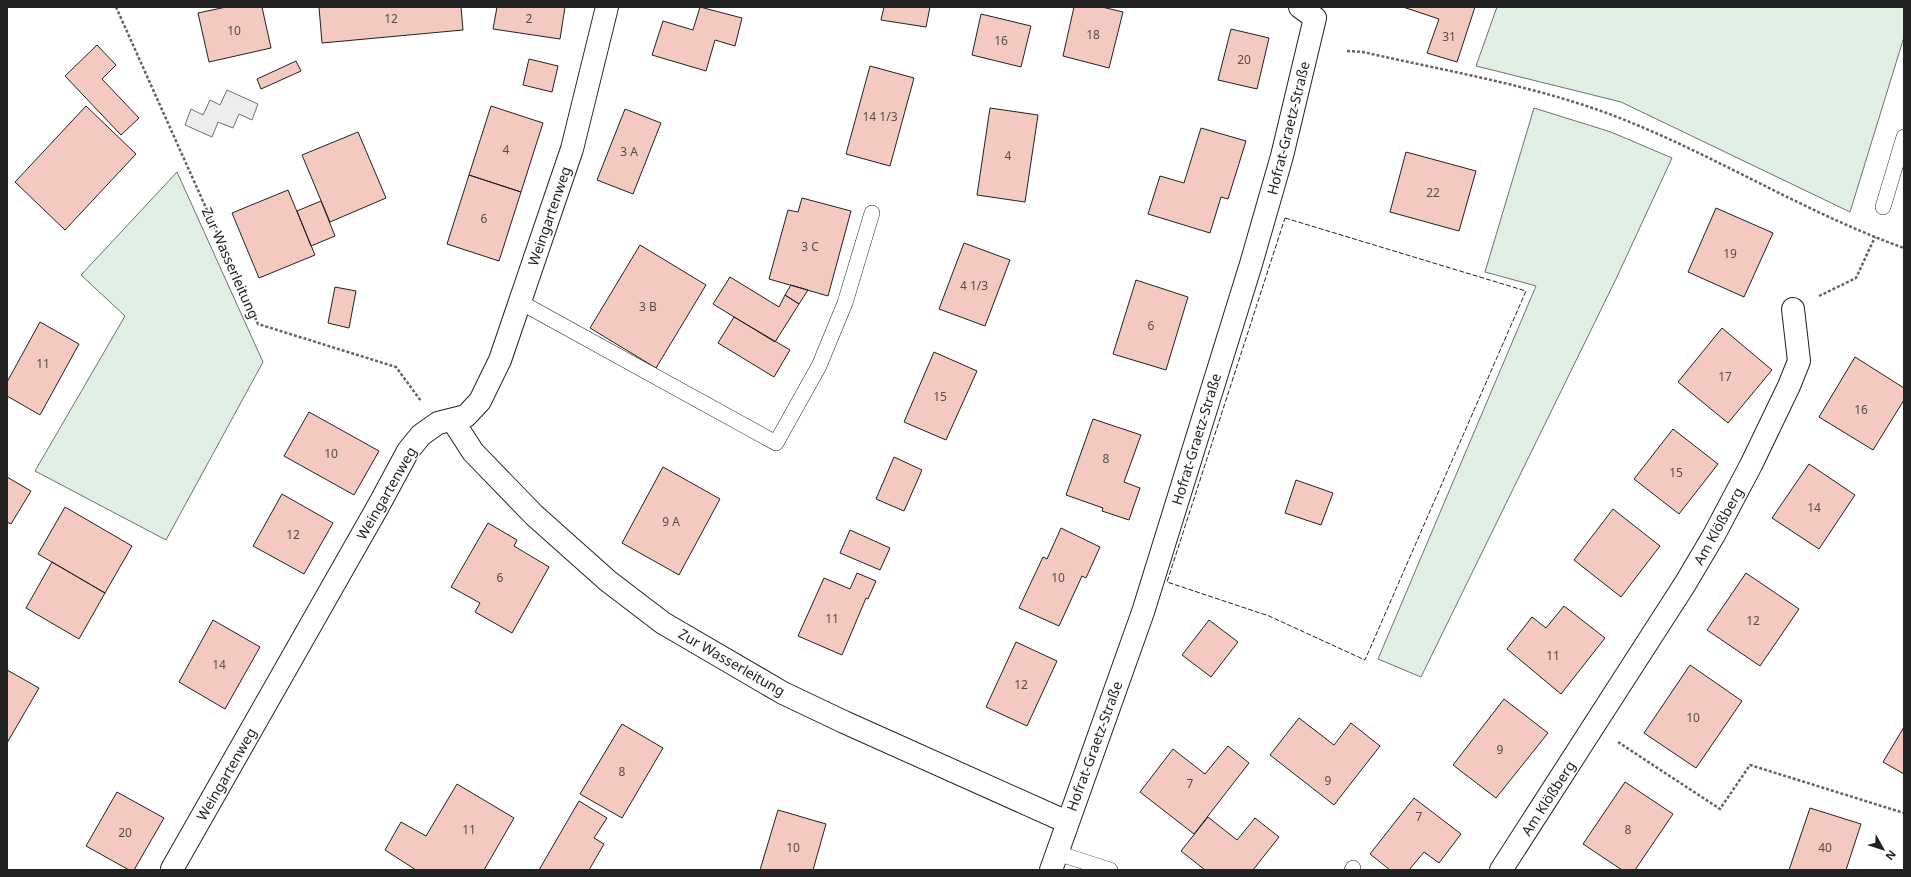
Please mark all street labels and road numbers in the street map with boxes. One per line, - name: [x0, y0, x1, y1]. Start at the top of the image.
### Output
- street label: Hofrat-Graetz-Straße: [1262, 59, 1314, 197]
- street label: Weingartenweg: [523, 164, 575, 268]
- street label: Zur Wasserleitung: [198, 204, 264, 322]
- street label: Hofrat-Graetz-Straße: [1167, 371, 1225, 507]
- street label: Weingartenweg: [352, 443, 420, 543]
- street label: Am Klößberg: [1689, 484, 1747, 568]
- street label: Zur Wasserleitung: [675, 624, 789, 700]
- street label: Hofrat-Graetz-Straße: [1062, 678, 1126, 814]
- street label: Weingartenweg: [192, 724, 260, 824]
- street label: Am Klößberg: [1517, 757, 1579, 839]

